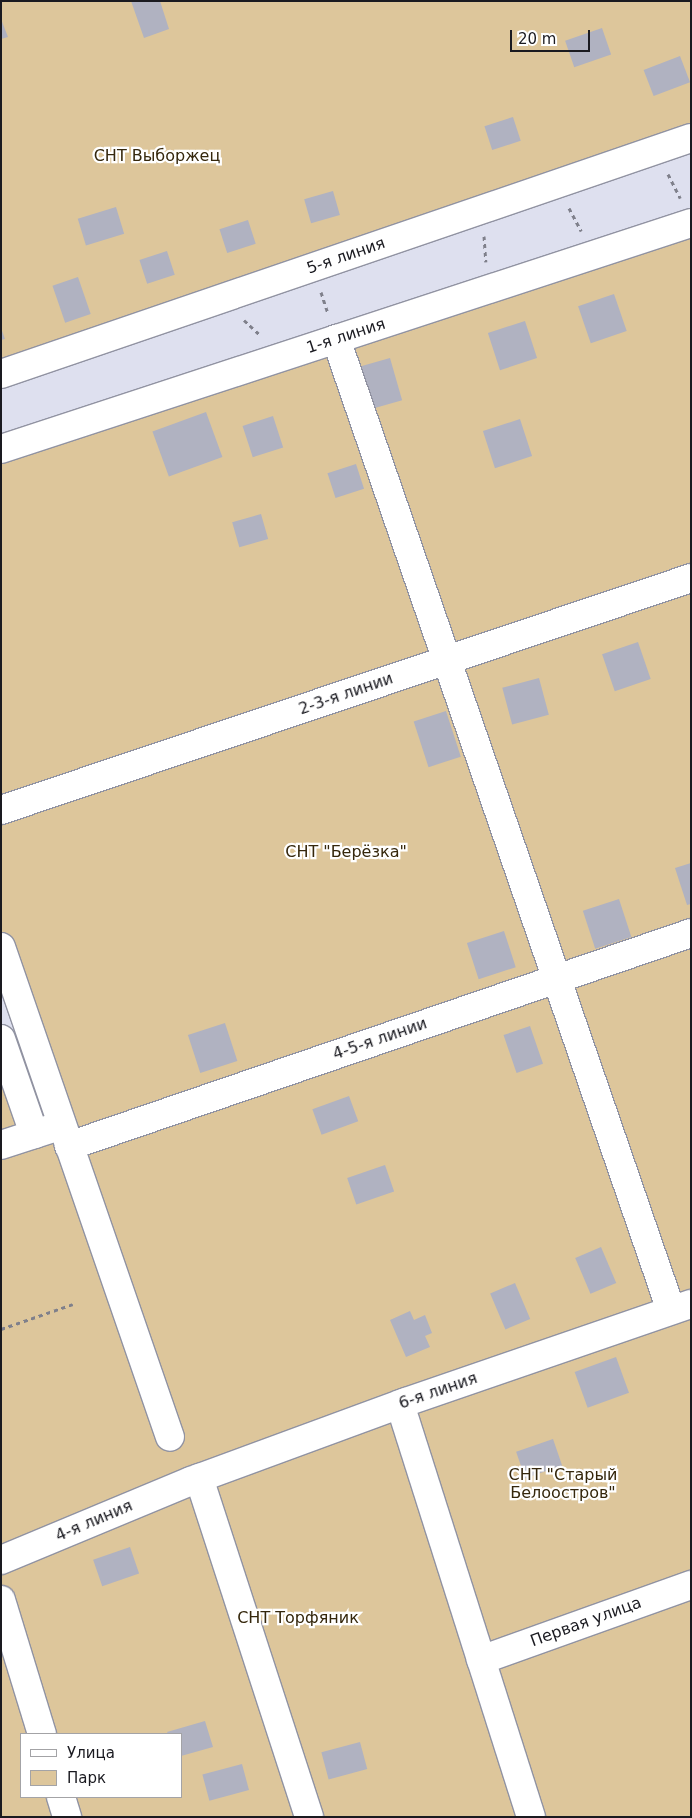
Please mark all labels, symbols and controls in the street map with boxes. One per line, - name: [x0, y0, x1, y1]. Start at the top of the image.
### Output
- scale bar: [512, 20, 592, 52]
- text: 20 m: [518, 30, 556, 48]
- park label: СНТ Выборжец: [94, 146, 220, 166]
- street label: 5-я линия: [304, 234, 388, 278]
- street label: 1-я линия: [304, 314, 388, 358]
- street label: 2-3-я линии: [296, 669, 396, 719]
- park label: СНТ "Берёзка": [285, 842, 407, 862]
- street label: 4-5-я линии: [330, 1014, 430, 1064]
- street label: 6-я линия: [396, 1369, 480, 1413]
- park label: СНТ "Старый Белоостров": [509, 1465, 617, 1503]
- street label: 4-я линия: [53, 1496, 135, 1546]
- street label: Первая улица: [528, 1593, 644, 1651]
- park label: СНТ Торфяник: [237, 1608, 359, 1628]
- legend: [20, 1733, 182, 1798]
- text: Улица: [67, 1744, 115, 1762]
- text: Парк: [67, 1769, 106, 1787]

